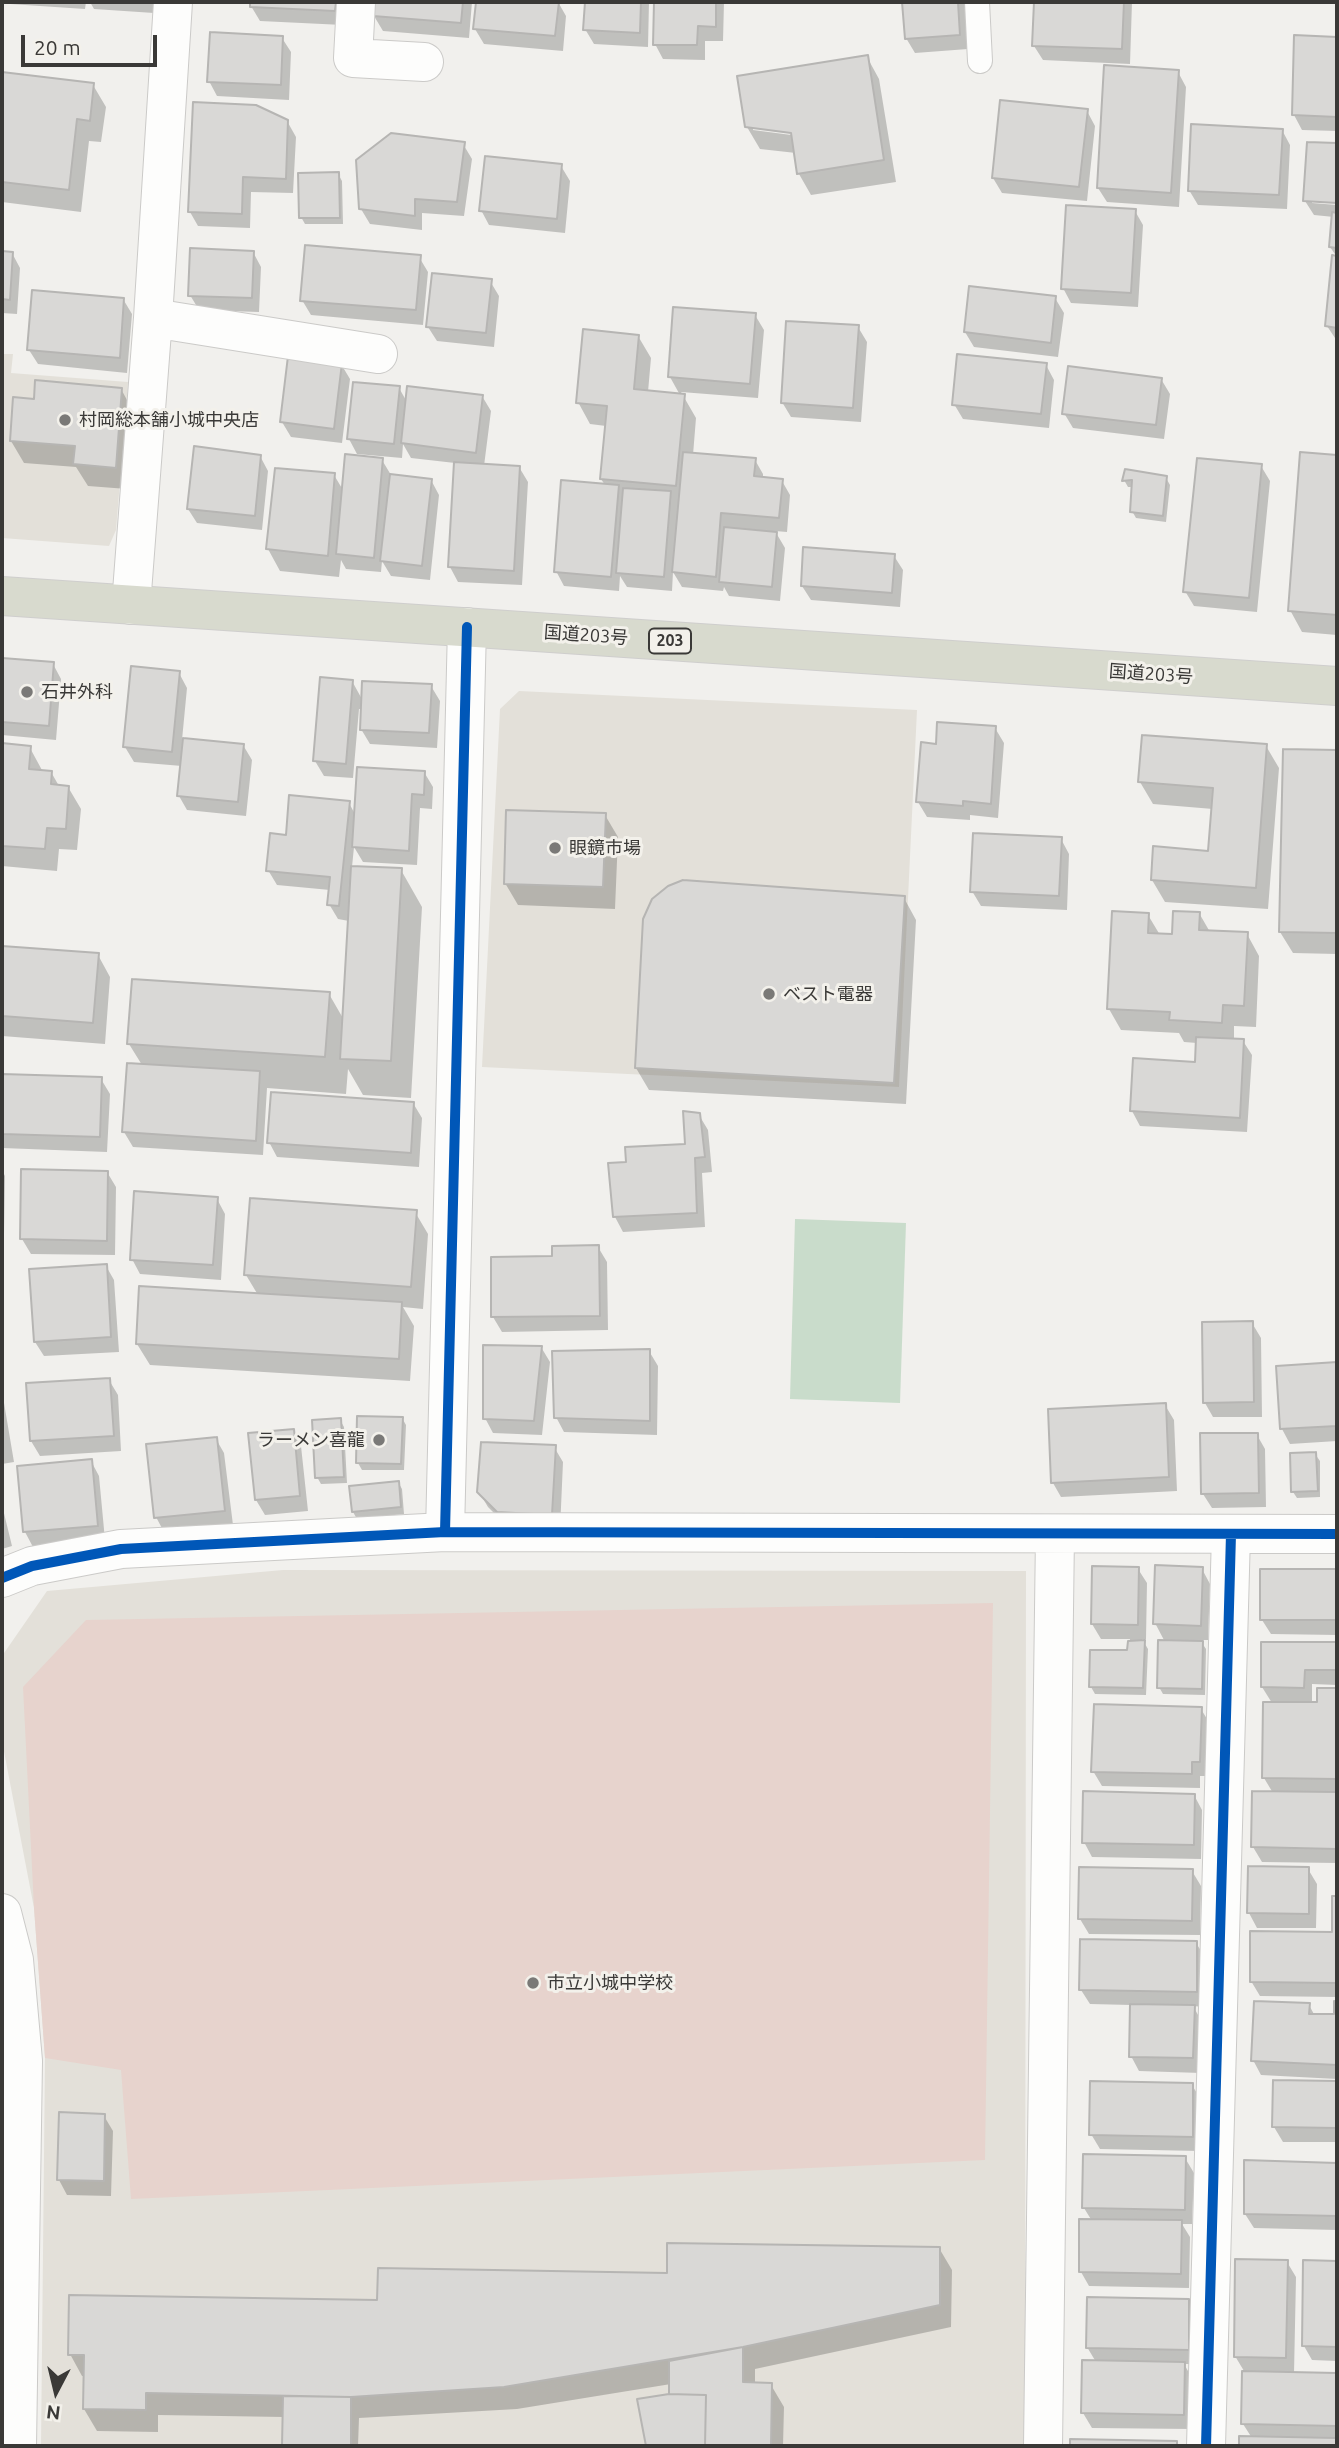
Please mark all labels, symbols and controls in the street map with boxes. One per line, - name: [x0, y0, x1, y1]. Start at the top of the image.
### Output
- scale bar: [24, 21, 161, 65]
- text: 20 m: [34, 35, 81, 59]
- place label: 村岡総本舗小城中央店: [79, 409, 259, 431]
- marker: 村岡総本舗小城中央店: [57, 412, 73, 428]
- street label: 国道203号: [543, 621, 629, 649]
- road number: 203: [649, 628, 691, 654]
- street label: 国道203号: [1108, 660, 1194, 688]
- place label: 石井外科: [41, 681, 113, 703]
- marker: 石井外科: [19, 684, 35, 700]
- place label: 眼鏡市場: [569, 837, 641, 859]
- marker: 眼鏡市場: [547, 840, 563, 856]
- place label: ベスト電器: [783, 983, 873, 1005]
- marker: ベスト電器: [761, 986, 777, 1002]
- place label: ラーメン喜龍: [257, 1429, 365, 1451]
- marker: ラーメン喜龍: [371, 1432, 387, 1448]
- place label: 市立小城中学校: [547, 1972, 673, 1994]
- marker: 市立小城中学校: [525, 1975, 541, 1991]
- north arrow: [21, 2357, 91, 2427]
- text: N: [45, 2401, 62, 2425]

